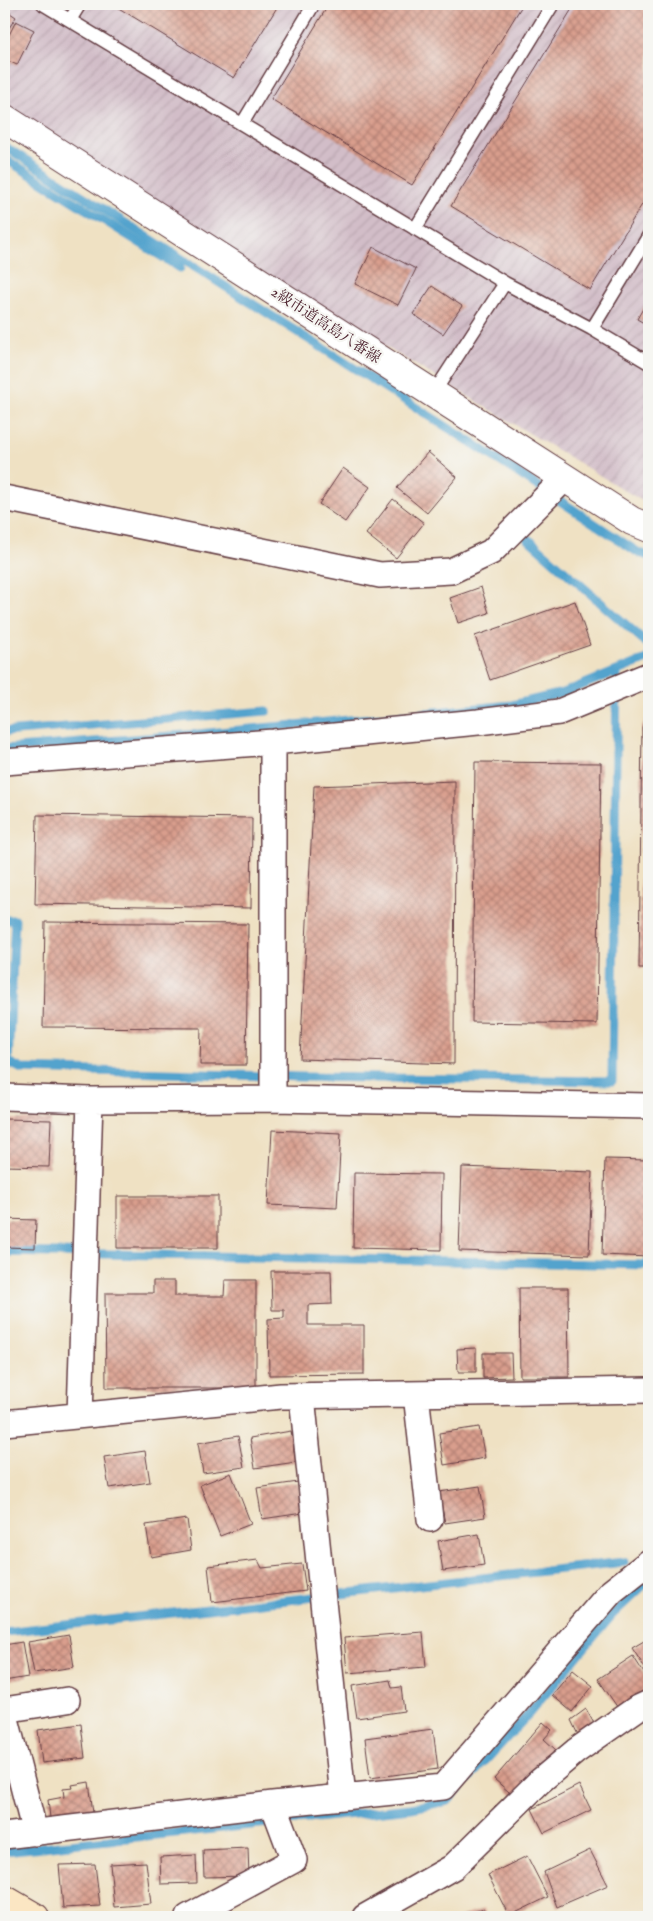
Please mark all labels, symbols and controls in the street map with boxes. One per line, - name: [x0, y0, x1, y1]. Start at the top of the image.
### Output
- street label: 2級市道高島八番線: [268, 282, 384, 368]

